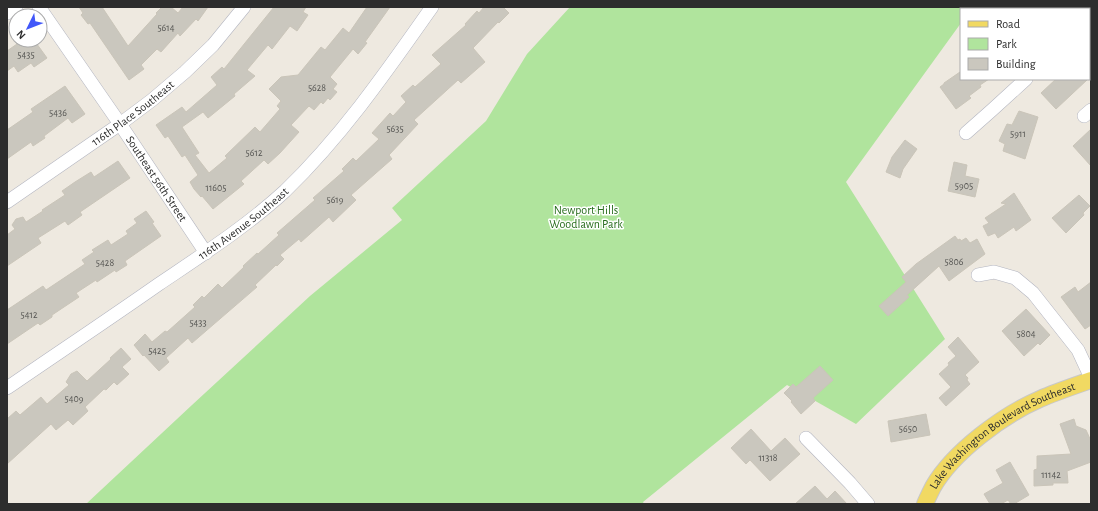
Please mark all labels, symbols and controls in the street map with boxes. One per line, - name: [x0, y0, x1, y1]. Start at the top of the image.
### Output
- north arrow: [8, 8, 48, 48]
- legend: [960, 8, 1090, 80]
- text: Road: [996, 18, 1020, 30]
- house number: 5614: [157, 23, 175, 33]
- text: N: [14, 28, 28, 41]
- text: Park: [996, 38, 1017, 50]
- house number: 5435: [17, 50, 35, 60]
- text: Building: [996, 58, 1036, 70]
- street label: 116th Place Southeast: [89, 78, 176, 148]
- house number: 5628: [308, 83, 326, 93]
- house number: 5436: [49, 108, 67, 118]
- house number: 5635: [386, 124, 404, 134]
- house number: 5911: [1010, 129, 1026, 139]
- street label: Southeast 56th Street: [124, 134, 189, 224]
- house number: 5612: [246, 148, 263, 158]
- house number: 5905: [955, 181, 973, 191]
- house number: 11605: [205, 183, 227, 193]
- street label: 116th Avenue Southeast: [196, 185, 291, 262]
- house number: 5619: [326, 195, 344, 205]
- park label: Newport Hills Woodlawn Park: [549, 204, 623, 230]
- house number: 5806: [945, 257, 964, 267]
- house number: 5428: [96, 258, 114, 268]
- house number: 5412: [21, 310, 38, 320]
- house number: 5433: [189, 318, 207, 328]
- house number: 5804: [1016, 329, 1036, 339]
- house number: 5425: [148, 346, 166, 356]
- street label: Lake Washington Boulevard Southeast: [927, 380, 1077, 491]
- house number: 5409: [65, 394, 84, 404]
- house number: 5650: [899, 424, 917, 434]
- house number: 11318: [758, 453, 778, 463]
- house number: 11142: [1041, 470, 1061, 480]

